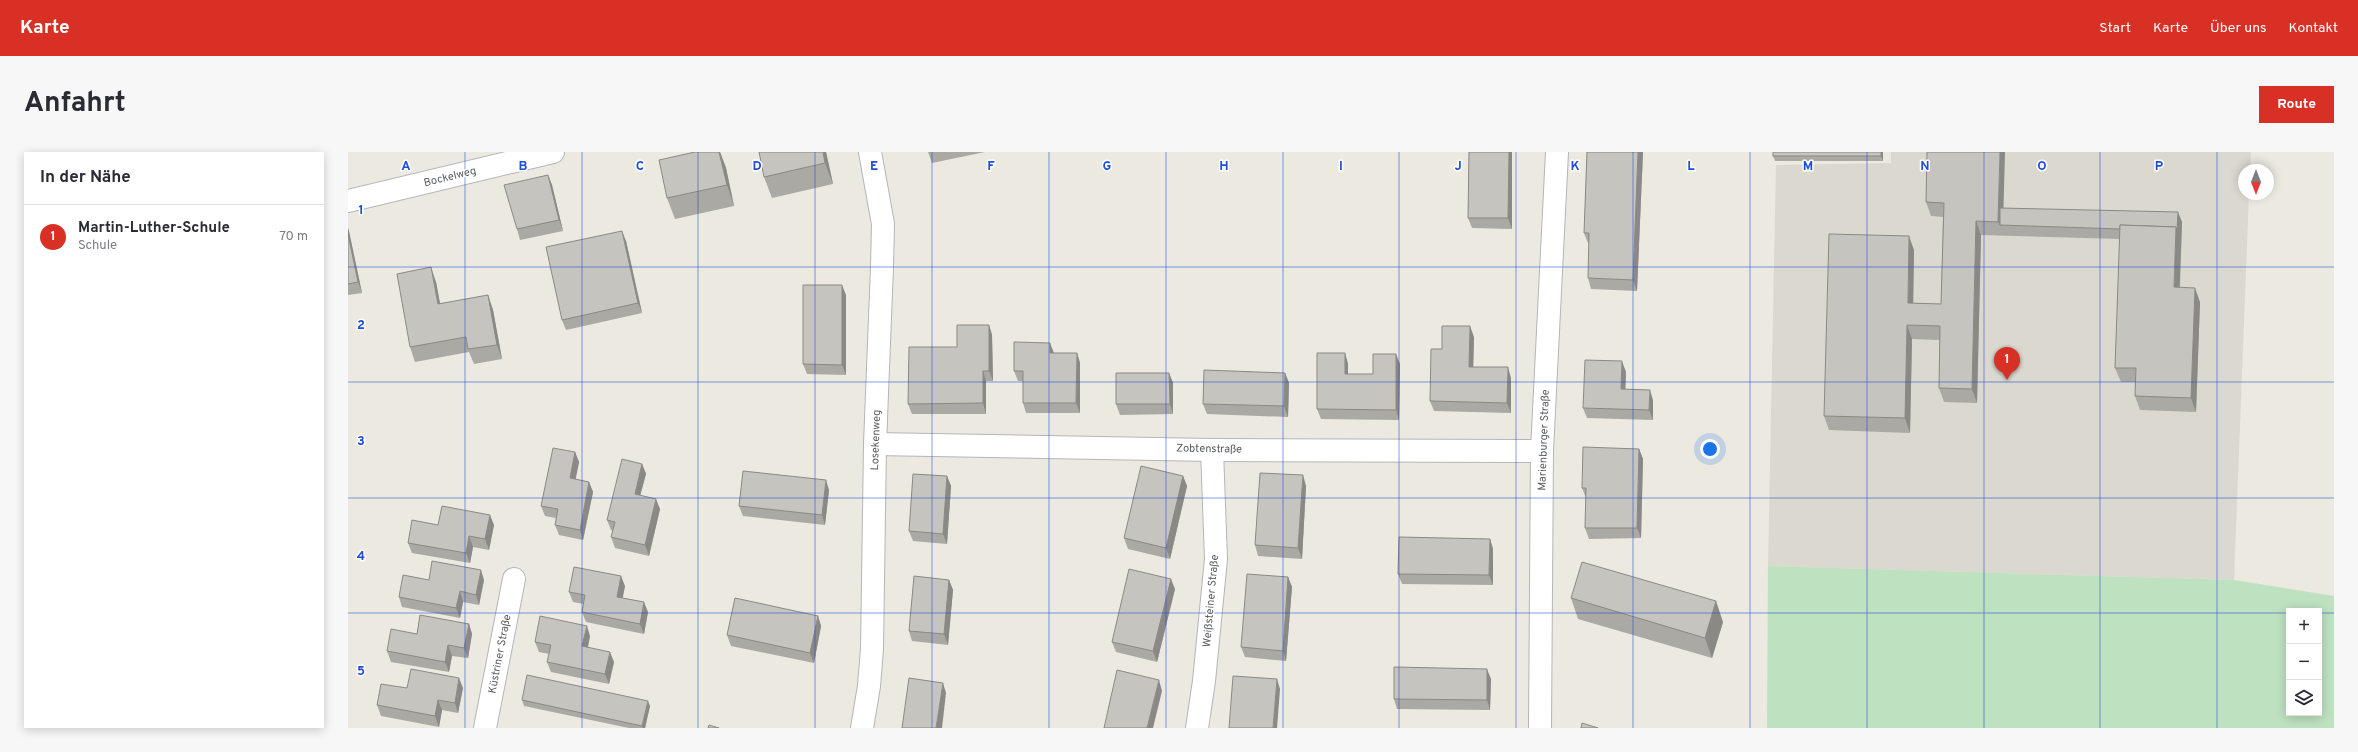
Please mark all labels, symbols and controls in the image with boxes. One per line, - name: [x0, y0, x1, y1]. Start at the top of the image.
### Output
- text: Karte: [20, 16, 70, 40]
- text: Start: [2099, 20, 2131, 37]
- text: Karte: [2153, 20, 2188, 37]
- text: Über uns: [2210, 20, 2267, 37]
- text: Kontakt: [2289, 20, 2338, 37]
- text: Anfahrt: [24, 86, 126, 122]
- button: Route: [2259, 86, 2334, 123]
- text: A: [401, 159, 411, 175]
- text: B: [519, 159, 528, 175]
- text: C: [636, 159, 644, 175]
- text: D: [752, 159, 762, 175]
- text: E: [870, 159, 878, 175]
- text: F: [987, 159, 995, 175]
- text: G: [1103, 159, 1112, 175]
- text: H: [1219, 159, 1229, 175]
- text: I: [1339, 159, 1343, 175]
- text: J: [1454, 159, 1462, 175]
- text: K: [1570, 159, 1580, 175]
- text: L: [1687, 159, 1695, 175]
- text: M: [1803, 159, 1813, 175]
- text: N: [1920, 159, 1930, 175]
- text: O: [2037, 159, 2047, 175]
- text: P: [2155, 159, 2164, 175]
- street label: Bockelweg: [422, 164, 478, 190]
- north arrow: [2238, 164, 2274, 200]
- text: In der Nähe: [40, 167, 131, 189]
- text: 1: [358, 203, 364, 219]
- text: Martin-Luther-Schule: [78, 219, 230, 238]
- text: 1: [50, 229, 56, 245]
- text: 70 m: [279, 229, 308, 245]
- text: Schule: [78, 238, 117, 254]
- text: 2: [357, 318, 365, 334]
- pin: 1: [1994, 347, 2020, 380]
- street label: Marienburger Straße: [1535, 389, 1553, 491]
- street label: Losekenweg: [868, 409, 884, 471]
- text: 3: [357, 434, 365, 450]
- your location: [1700, 439, 1720, 459]
- street label: Zobtenstraße: [1176, 441, 1242, 457]
- text: 4: [357, 549, 365, 565]
- street label: Weißsteiner Straße: [1200, 554, 1222, 648]
- map controls: [2286, 608, 2322, 716]
- button: +: [2286, 608, 2322, 644]
- street label: Küstriner Straße: [485, 613, 515, 695]
- button: −: [2286, 644, 2322, 680]
- text: 5: [357, 664, 365, 680]
- button: layers: [2286, 680, 2322, 716]

